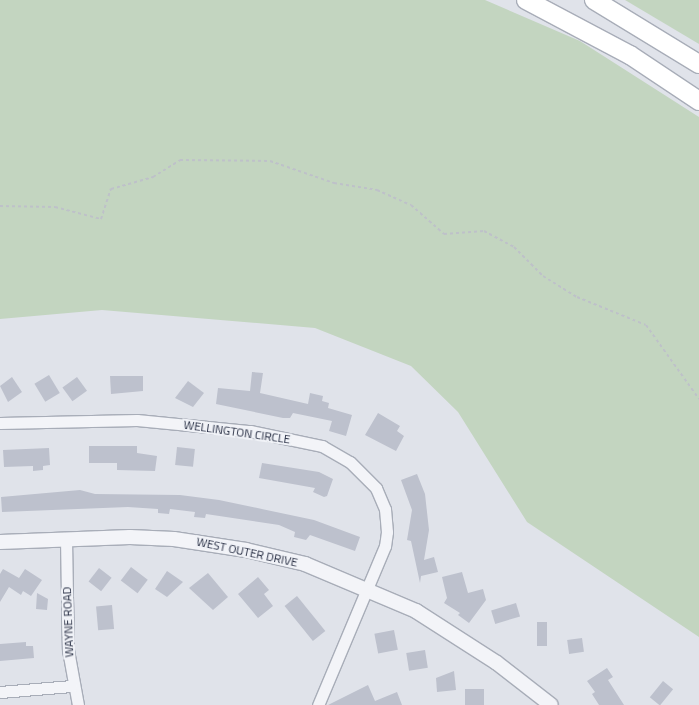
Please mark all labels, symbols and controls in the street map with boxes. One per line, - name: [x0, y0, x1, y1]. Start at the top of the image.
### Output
- street label: WELLINGTON CIRCLE: [183, 417, 291, 447]
- street label: WEST OUTER DRIVE: [195, 534, 299, 570]
- street label: WAYNE ROAD: [60, 586, 76, 658]

